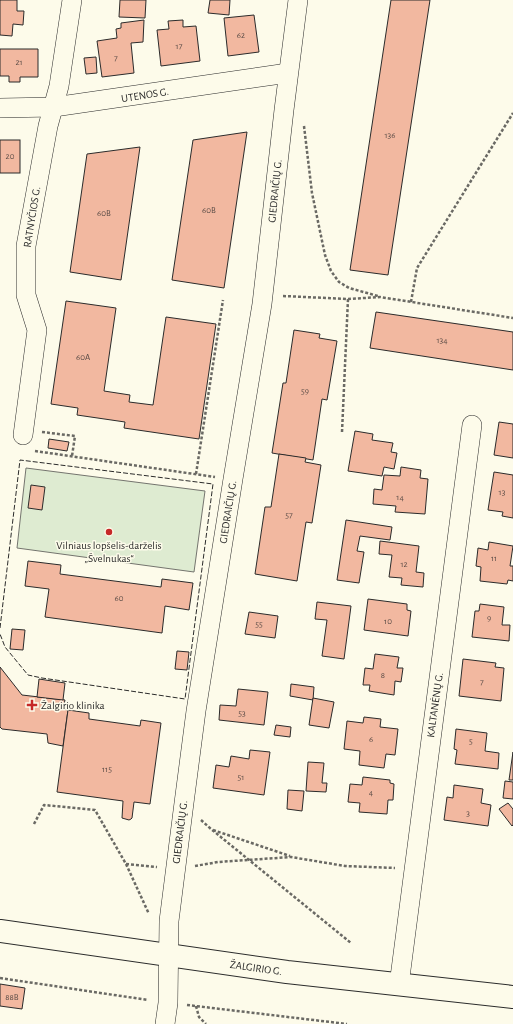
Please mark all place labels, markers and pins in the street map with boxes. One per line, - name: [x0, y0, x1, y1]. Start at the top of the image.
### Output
- marker: Vilniaus lopšelis-darželis „Švelnukas“: [104, 527, 114, 537]
- place label: Vilniaus lopšelis-darželis „Švelnukas“: [56, 540, 162, 564]
- marker: Žalgirio klinika: [26, 699, 38, 711]
- place label: Žalgirio klinika: [41, 700, 105, 711]

